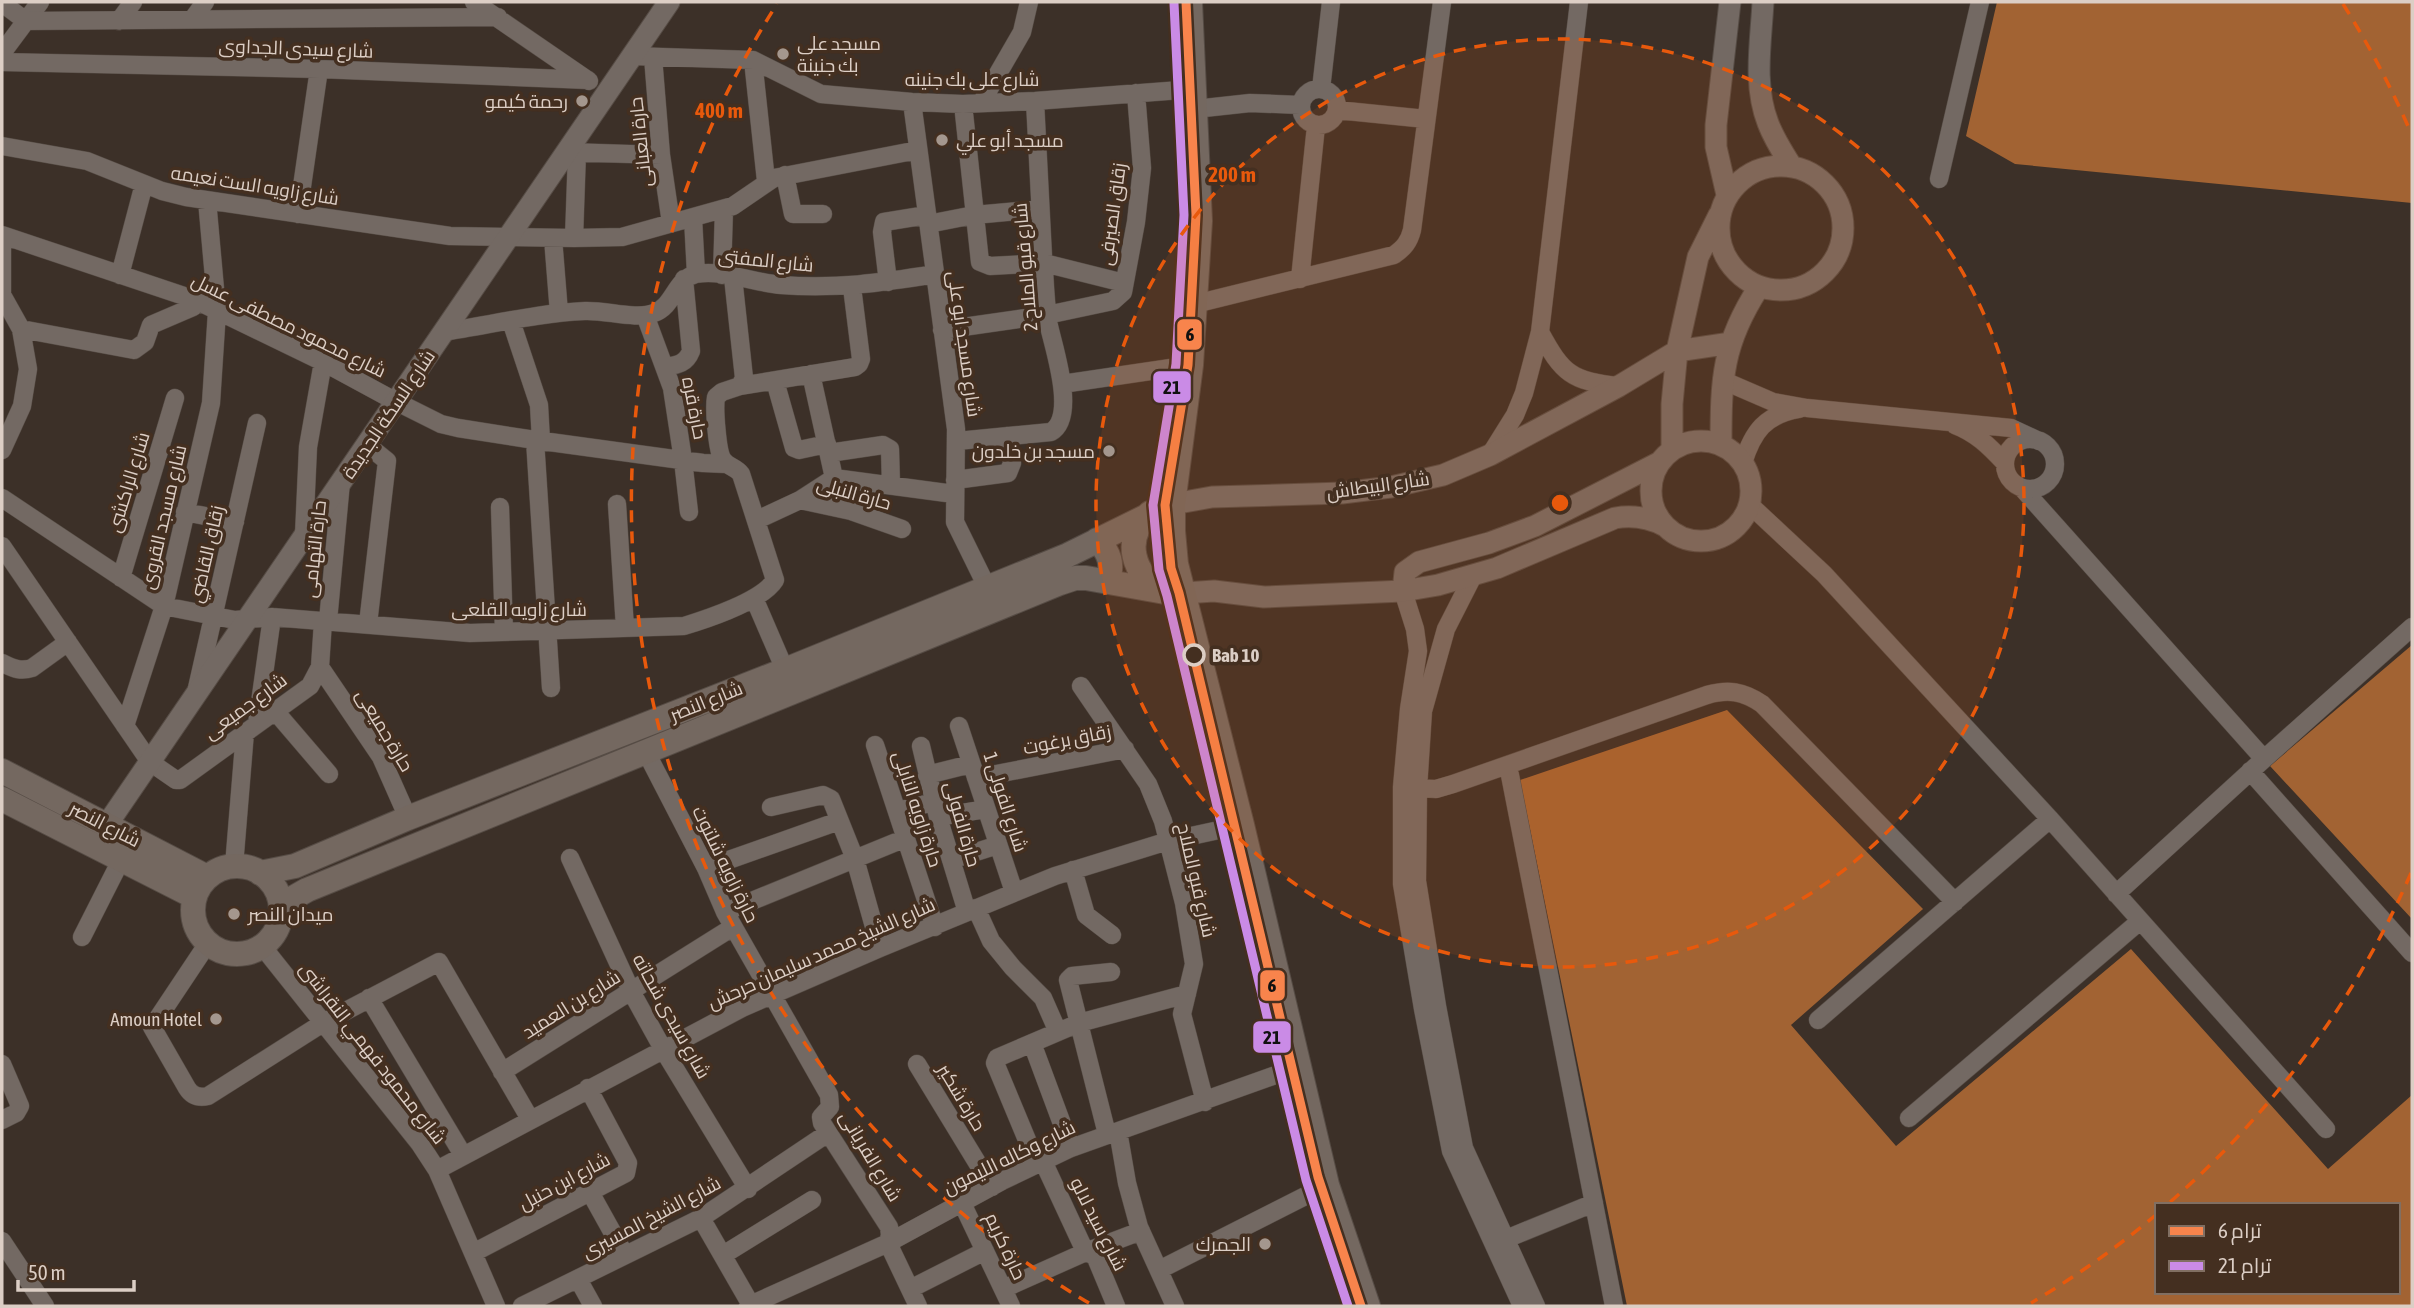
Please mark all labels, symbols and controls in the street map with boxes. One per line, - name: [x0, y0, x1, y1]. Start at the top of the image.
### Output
- place label: مسجد على بك جنينة: [797, 32, 881, 76]
- street label: شارع سيدى الجداوى: [218, 34, 374, 65]
- marker: مسجد على بك جنينة: [775, 46, 791, 62]
- street label: شارع على بك جنينه: [905, 68, 1039, 93]
- place label: رحمة كيمو: [485, 90, 568, 113]
- marker: رحمة كيمو: [574, 93, 590, 109]
- street label: حارة العبانى: [624, 96, 657, 188]
- text: 400 m: [694, 98, 743, 122]
- place label: مسجد أبو علي: [956, 129, 1064, 155]
- marker: مسجد أبو علي: [934, 132, 950, 148]
- street label: شارع زاويه الست نعيمه: [169, 161, 341, 212]
- street label: زقاق الصيرفى: [1094, 161, 1132, 267]
- text: 200 m: [1208, 162, 1256, 186]
- street label: شارع قبو الملاح 2: [1008, 202, 1045, 332]
- street label: شارع المفتى: [717, 244, 815, 279]
- street label: شارع محمود مصطفى عسل: [187, 268, 390, 384]
- street label: شارع مسجد ابو على: [941, 270, 986, 419]
- line badge: 6: [1176, 318, 1203, 351]
- text: 6: [1186, 323, 1195, 345]
- street label: شارع السكة الجديدة: [337, 345, 442, 484]
- line badge: 21: [1152, 370, 1192, 404]
- street label: حارة قره: [677, 375, 712, 441]
- text: 21: [1163, 376, 1181, 398]
- street label: شارع الراكشى: [102, 429, 157, 536]
- place label: مسجد بن خلدون: [972, 440, 1095, 463]
- street label: شارع مسجد القروى: [136, 443, 193, 592]
- marker: مسجد بن خلدون: [1101, 443, 1117, 459]
- street label: شارع البيطاش: [1325, 467, 1431, 506]
- street label: حارة النبلى: [814, 472, 894, 515]
- centre of rings: [1548, 491, 1572, 515]
- street label: حارة التهامى: [298, 499, 331, 599]
- street label: زقاق القاضي: [184, 503, 232, 606]
- street label: شارع زاويه القلعى: [451, 598, 587, 623]
- marker: Bab 10: [1183, 644, 1205, 666]
- place label: Bab 10: [1212, 644, 1259, 666]
- street label: شارع جميعى: [199, 669, 293, 746]
- street label: شارع النصر: [665, 676, 747, 729]
- street label: حارة جميعى: [351, 685, 418, 776]
- street label: زقاق برغوت: [1021, 720, 1113, 760]
- street label: حارة زاويه النابلى: [888, 748, 947, 870]
- street label: شارع الفولى 1: [977, 749, 1032, 856]
- street label: حارة الفولى: [939, 779, 986, 869]
- street label: شارع النصر: [64, 796, 144, 854]
- street label: حارة زاويه شلتوت: [687, 802, 764, 926]
- street label: شارع قبو الملاح: [1170, 821, 1221, 940]
- street label: شارع الشيخ محمد سليمان حرحش: [704, 893, 939, 1016]
- place label: ميدان النصر: [247, 903, 334, 926]
- marker: ميدان النصر: [226, 906, 242, 922]
- street label: شارع سيدى شحاته: [626, 950, 715, 1084]
- street label: شارع محمود فهمي النقراشى: [292, 958, 451, 1151]
- street label: شارع بن العميد: [518, 965, 626, 1045]
- line badge: 6: [1259, 969, 1286, 1002]
- text: 6: [1268, 974, 1277, 996]
- place label: Amoun Hotel: [110, 1008, 202, 1030]
- marker: Amoun Hotel: [208, 1011, 224, 1027]
- line badge: 21: [1252, 1020, 1292, 1054]
- text: 21: [1263, 1026, 1281, 1048]
- street label: حارة شكير: [932, 1059, 991, 1135]
- street label: شارع الفريانى: [833, 1107, 907, 1207]
- street label: شارع وكاله الليمون: [939, 1115, 1080, 1201]
- street label: شارع ابن حنبل: [514, 1148, 615, 1217]
- street label: شارع الشيخ المسيرى: [578, 1171, 726, 1266]
- street label: شارع سيد لالو: [1063, 1174, 1132, 1276]
- legend: [2155, 1203, 2400, 1294]
- street label: حارة كريم: [978, 1209, 1031, 1284]
- text: ترام 6: [2218, 1218, 2262, 1245]
- place label: الجمرك: [1196, 1233, 1251, 1256]
- marker: الجمرك: [1257, 1236, 1273, 1252]
- scale bar: [18, 1248, 133, 1292]
- text: ترام 21: [2218, 1253, 2272, 1280]
- text: 50 m: [28, 1260, 66, 1284]

